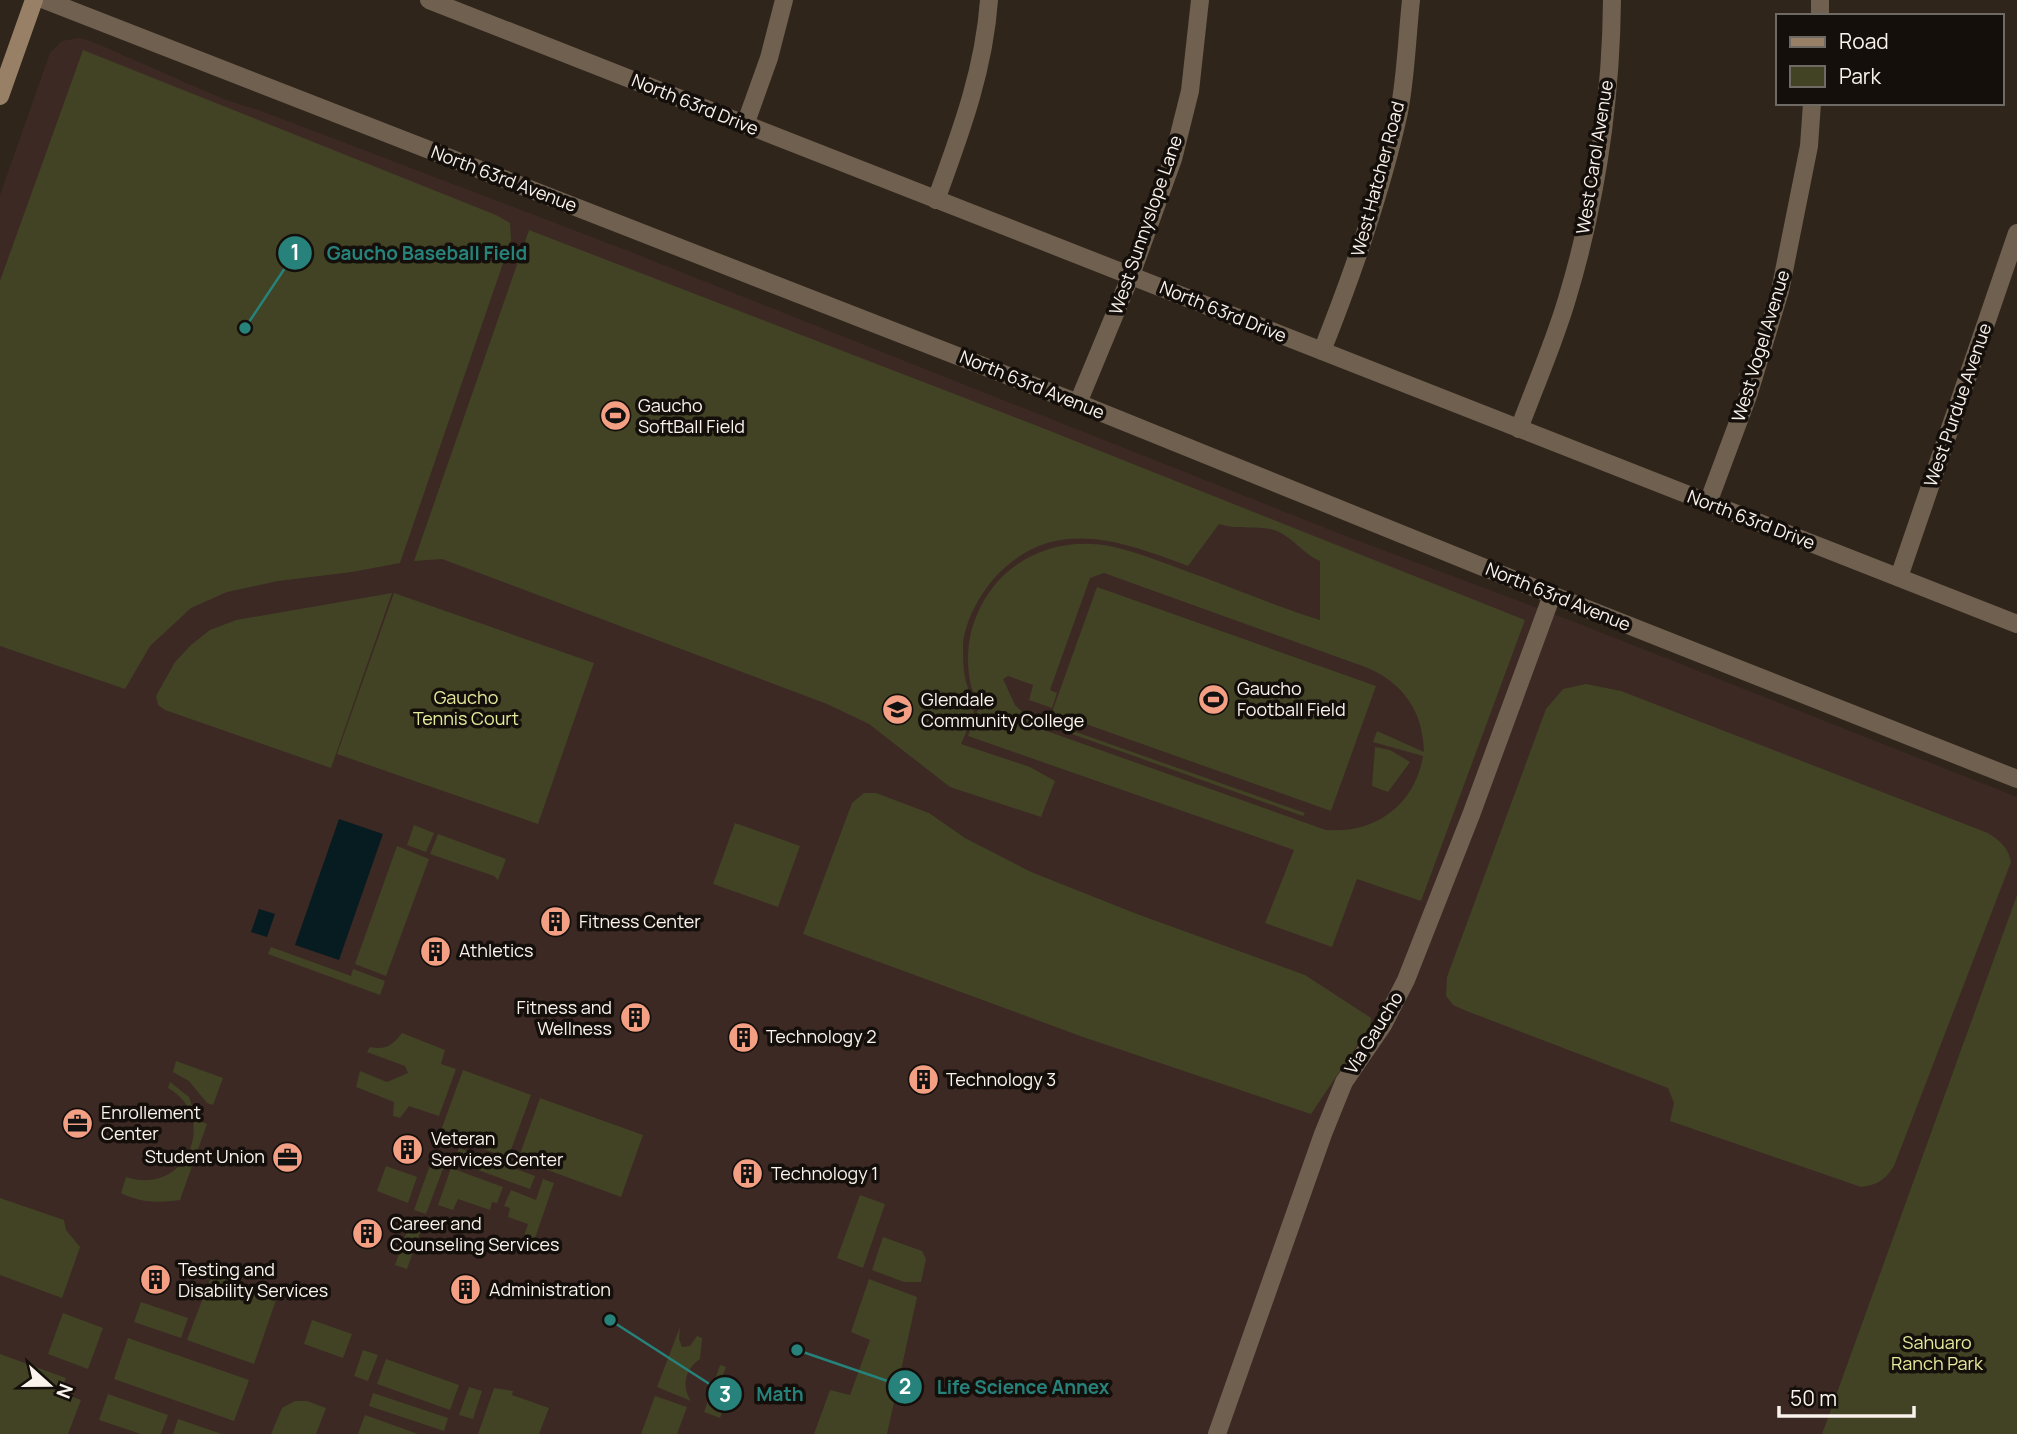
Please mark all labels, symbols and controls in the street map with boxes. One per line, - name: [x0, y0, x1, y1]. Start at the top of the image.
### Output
- legend: [1776, 14, 2003, 105]
- text: Road: [1839, 27, 1889, 55]
- text: Park: [1839, 62, 1881, 90]
- street label: North 63rd Drive: [628, 68, 762, 140]
- street label: West Carol Avenue: [1570, 78, 1618, 236]
- street label: West Hatcher Road: [1345, 99, 1409, 259]
- street label: West Sunnyslope Lane: [1103, 132, 1187, 318]
- street label: North 63rd Avenue: [428, 139, 581, 217]
- callout: Gaucho Baseball Field: [277, 233, 541, 273]
- text: 1: [290, 238, 300, 266]
- text: Gaucho Baseball Field: [327, 240, 527, 266]
- street label: West Vogel Avenue: [1726, 267, 1795, 425]
- street label: North 63rd Drive: [1156, 275, 1290, 347]
- street label: West Purdue Avenue: [1918, 320, 1996, 490]
- street label: North 63rd Avenue: [956, 344, 1108, 424]
- place label: Gaucho SoftBall Field: [638, 393, 745, 438]
- sports icon: Gaucho SoftBall Field: [598, 399, 632, 433]
- street label: North 63rd Drive: [1684, 484, 1819, 554]
- street label: North 63rd Avenue: [1482, 556, 1634, 636]
- place label: Gaucho Football Field: [1237, 676, 1346, 721]
- sports icon: Gaucho Football Field: [1197, 682, 1231, 716]
- park label: Gaucho Tennis Court: [413, 685, 519, 730]
- place label: Glendale Community College: [921, 687, 1084, 732]
- school or university icon: Glendale Community College: [881, 693, 915, 727]
- building icon: Fitness Center: [539, 905, 573, 939]
- place label: Fitness Center: [579, 909, 701, 933]
- building icon: Athletics: [419, 934, 453, 968]
- place label: Athletics: [459, 938, 534, 962]
- street label: Via Gaucho: [1338, 987, 1408, 1078]
- place label: Fitness and Wellness: [517, 995, 612, 1040]
- building icon: Fitness and Wellness: [618, 1001, 652, 1035]
- building icon: Technology 2: [726, 1020, 760, 1054]
- place label: Technology 2: [766, 1024, 877, 1048]
- building icon: Technology 3: [906, 1063, 940, 1097]
- place label: Technology 3: [946, 1067, 1056, 1091]
- place label: Enrollement Center: [101, 1100, 201, 1145]
- office icon: Enrollement Center: [61, 1106, 95, 1140]
- place label: Veteran Services Center: [431, 1126, 564, 1171]
- building icon: Veteran Services Center: [391, 1132, 425, 1166]
- office icon: Student Union: [271, 1140, 305, 1174]
- place label: Student Union: [145, 1144, 265, 1168]
- building icon: Technology 1: [731, 1157, 765, 1191]
- place label: Technology 1: [771, 1161, 878, 1185]
- place label: Career and Counseling Services: [390, 1211, 559, 1256]
- building icon: Career and Counseling Services: [350, 1217, 384, 1251]
- place label: Testing and Disability Services: [178, 1257, 328, 1302]
- building icon: Testing and Disability Services: [138, 1263, 172, 1297]
- building icon: Administration: [449, 1273, 483, 1307]
- place label: Administration: [489, 1277, 611, 1301]
- park label: Sahuaro Ranch Park: [1891, 1330, 1984, 1375]
- north arrow: [14, 1350, 84, 1420]
- callout: Life Science Annex: [888, 1367, 1123, 1407]
- text: 2: [899, 1372, 911, 1400]
- callout: Math: [707, 1374, 818, 1414]
- text: Life Science Annex: [937, 1374, 1110, 1400]
- scale bar: [1779, 1374, 1914, 1418]
- text: N: [50, 1380, 79, 1402]
- text: 3: [719, 1380, 731, 1408]
- text: Math: [756, 1381, 804, 1407]
- text: 50 m: [1790, 1384, 1837, 1412]

